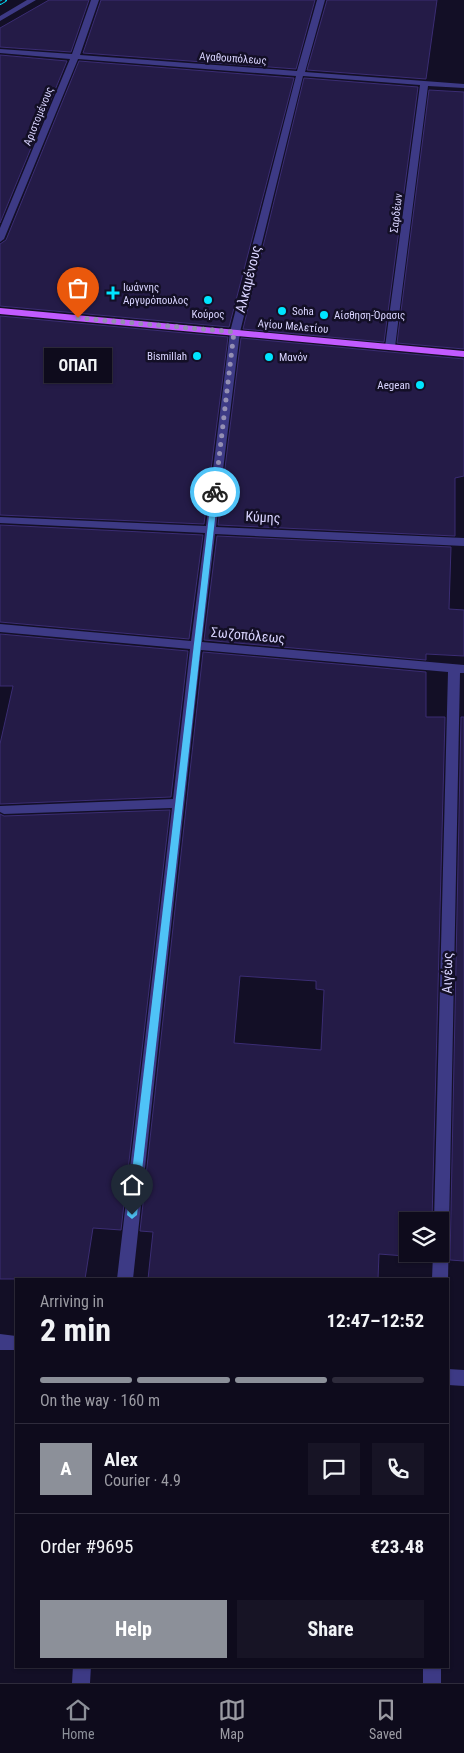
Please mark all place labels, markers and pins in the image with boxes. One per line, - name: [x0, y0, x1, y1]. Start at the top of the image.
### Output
- pin: [57, 267, 99, 318]
- place label: Ιωάννης Αργυρόπουλος: [123, 281, 189, 307]
- marker: Ιωάννης Αργυρόπουλος: [107, 287, 119, 299]
- marker: Κούρος: [202, 294, 214, 306]
- marker: Soha: [276, 305, 288, 317]
- place label: Soha: [292, 305, 314, 318]
- place label: Κούρος: [192, 308, 224, 321]
- marker: Αίσθηση-Όρασις: [318, 309, 330, 321]
- place label: Αίσθηση-Όρασις: [334, 309, 405, 322]
- callout: ΟΠΑΠ: [44, 348, 112, 383]
- place label: Bismillah: [147, 350, 187, 363]
- marker: Bismillah: [191, 350, 203, 362]
- marker: Μανόν: [263, 351, 275, 363]
- place label: Μανόν: [279, 351, 308, 364]
- place label: Aegean: [377, 379, 410, 392]
- marker: Aegean: [414, 379, 426, 391]
- pin: [111, 1164, 153, 1215]

